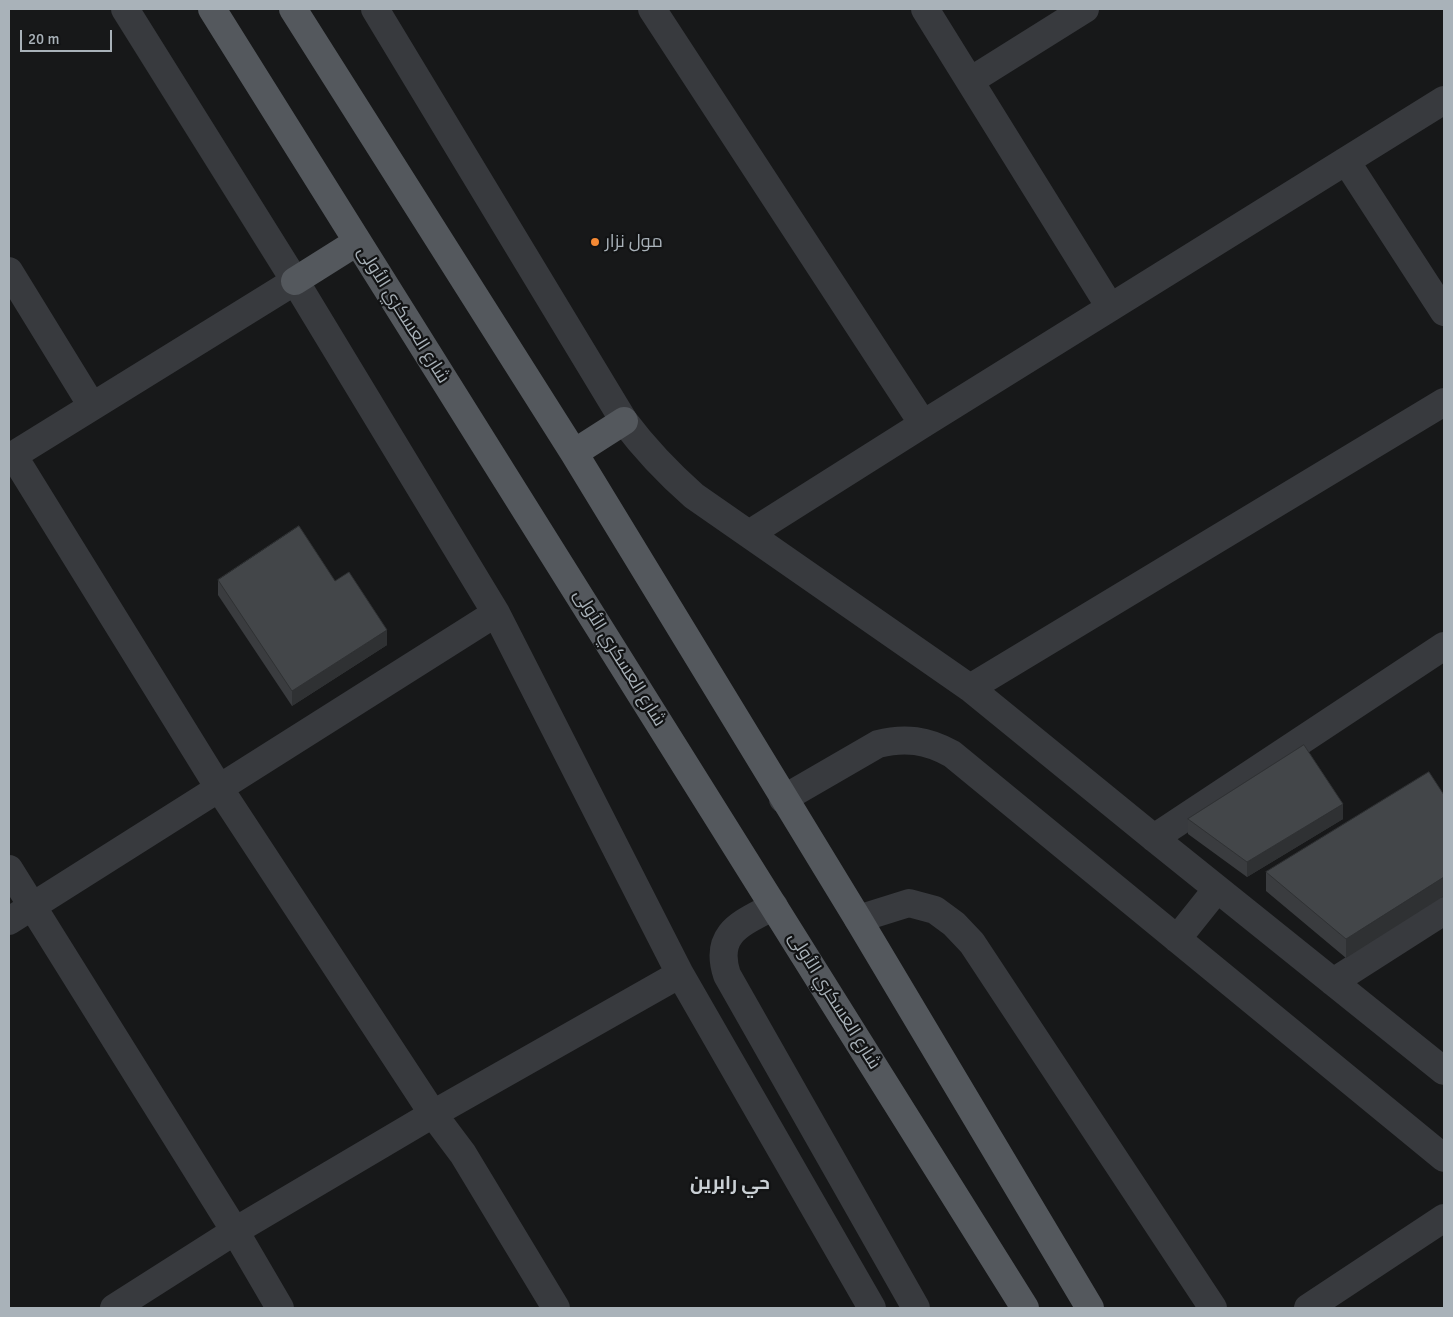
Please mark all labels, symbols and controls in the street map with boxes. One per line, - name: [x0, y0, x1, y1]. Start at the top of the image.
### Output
- scale bar: [22, 20, 115, 52]
- text: 20 m: [28, 30, 59, 48]
- place label: مول نزار: [605, 231, 663, 253]
- marker: مول نزار: [589, 236, 601, 248]
- street label: شارع العسكري الأولى: [352, 243, 454, 387]
- street label: شارع العسكري الأولى: [568, 586, 670, 730]
- street label: شارع العسكري الأولى: [783, 929, 885, 1073]
- district label: حي رابرين: [690, 1173, 770, 1195]

